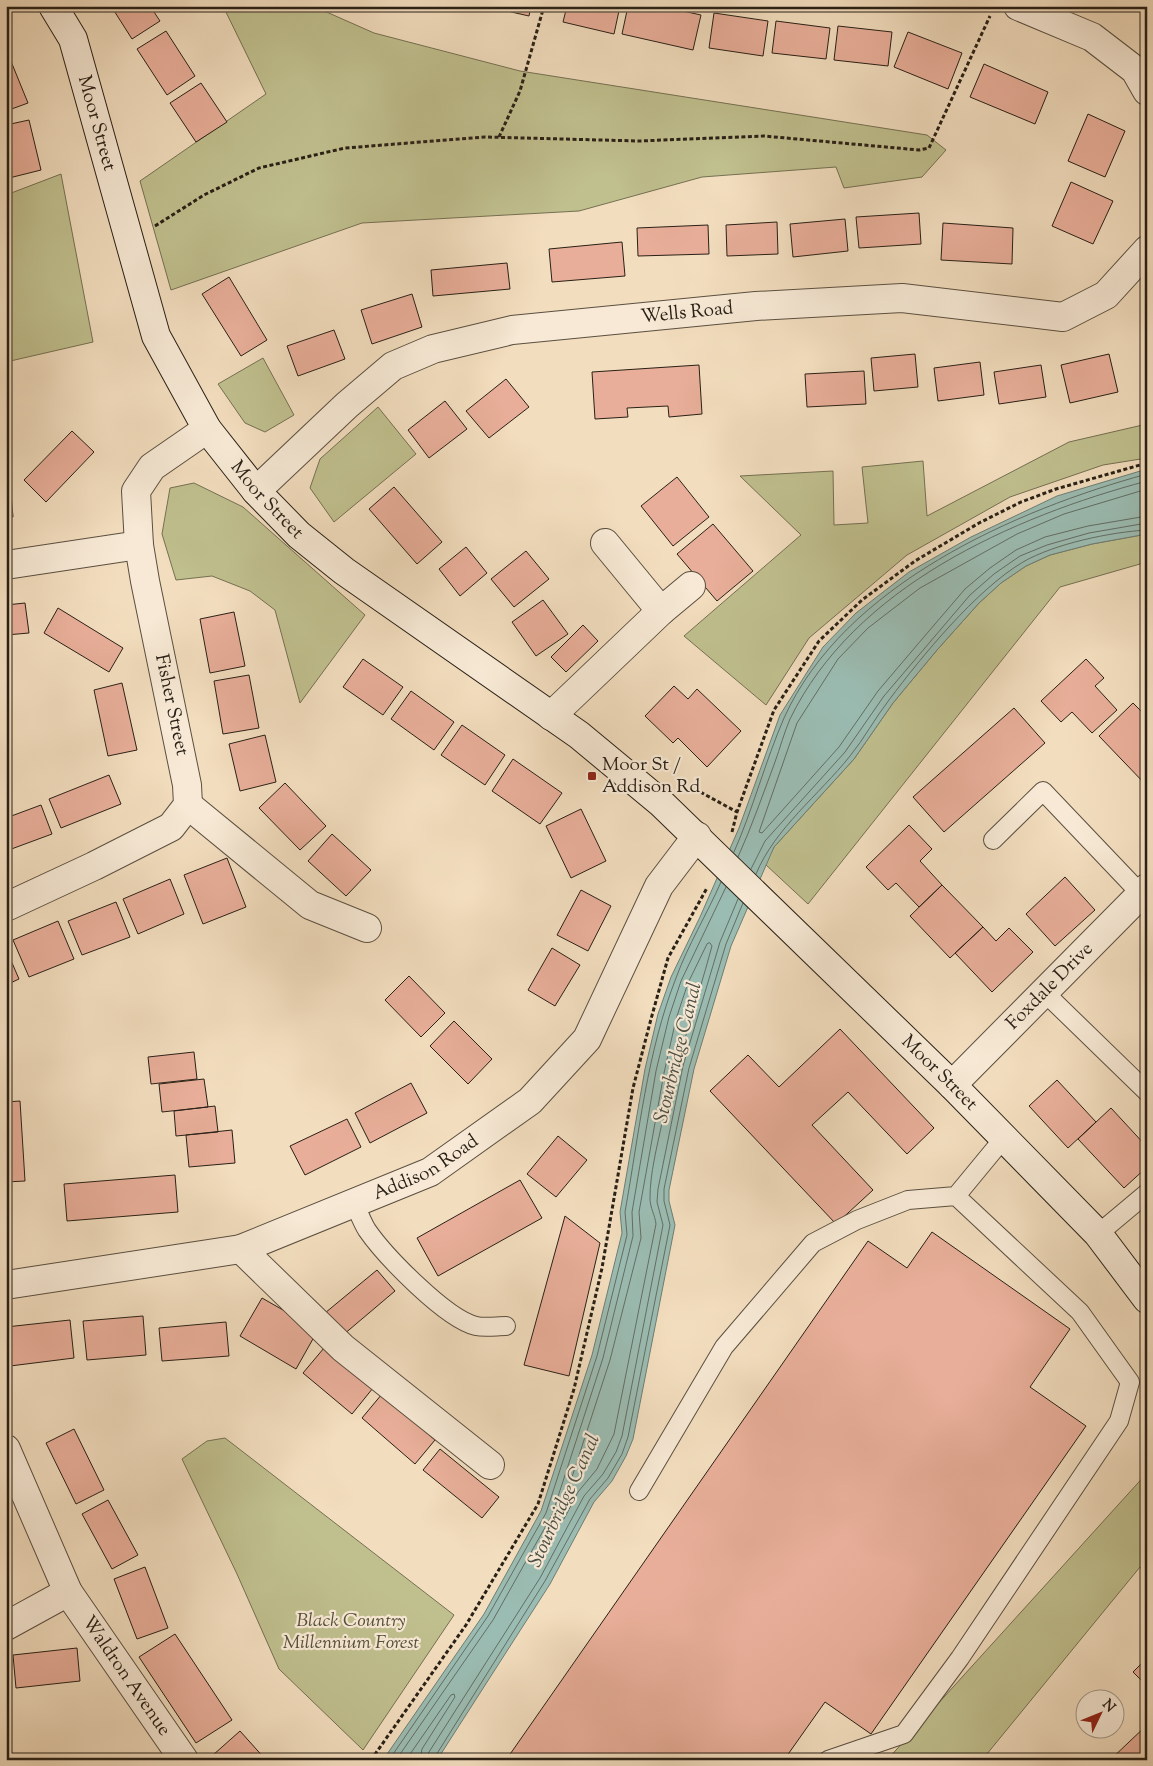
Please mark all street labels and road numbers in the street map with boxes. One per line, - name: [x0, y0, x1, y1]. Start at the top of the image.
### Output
- street label: Moor Street: [70, 72, 123, 175]
- street label: Wells Road: [639, 295, 735, 331]
- street label: Moor Street: [224, 455, 310, 546]
- street label: Fisher Street: [147, 652, 195, 759]
- street label: Foxdale Drive: [1000, 936, 1100, 1036]
- street label: Moor Street: [895, 1029, 984, 1117]
- street label: Addison Road: [369, 1128, 484, 1207]
- street label: Waldron Avenue: [75, 1610, 177, 1742]

